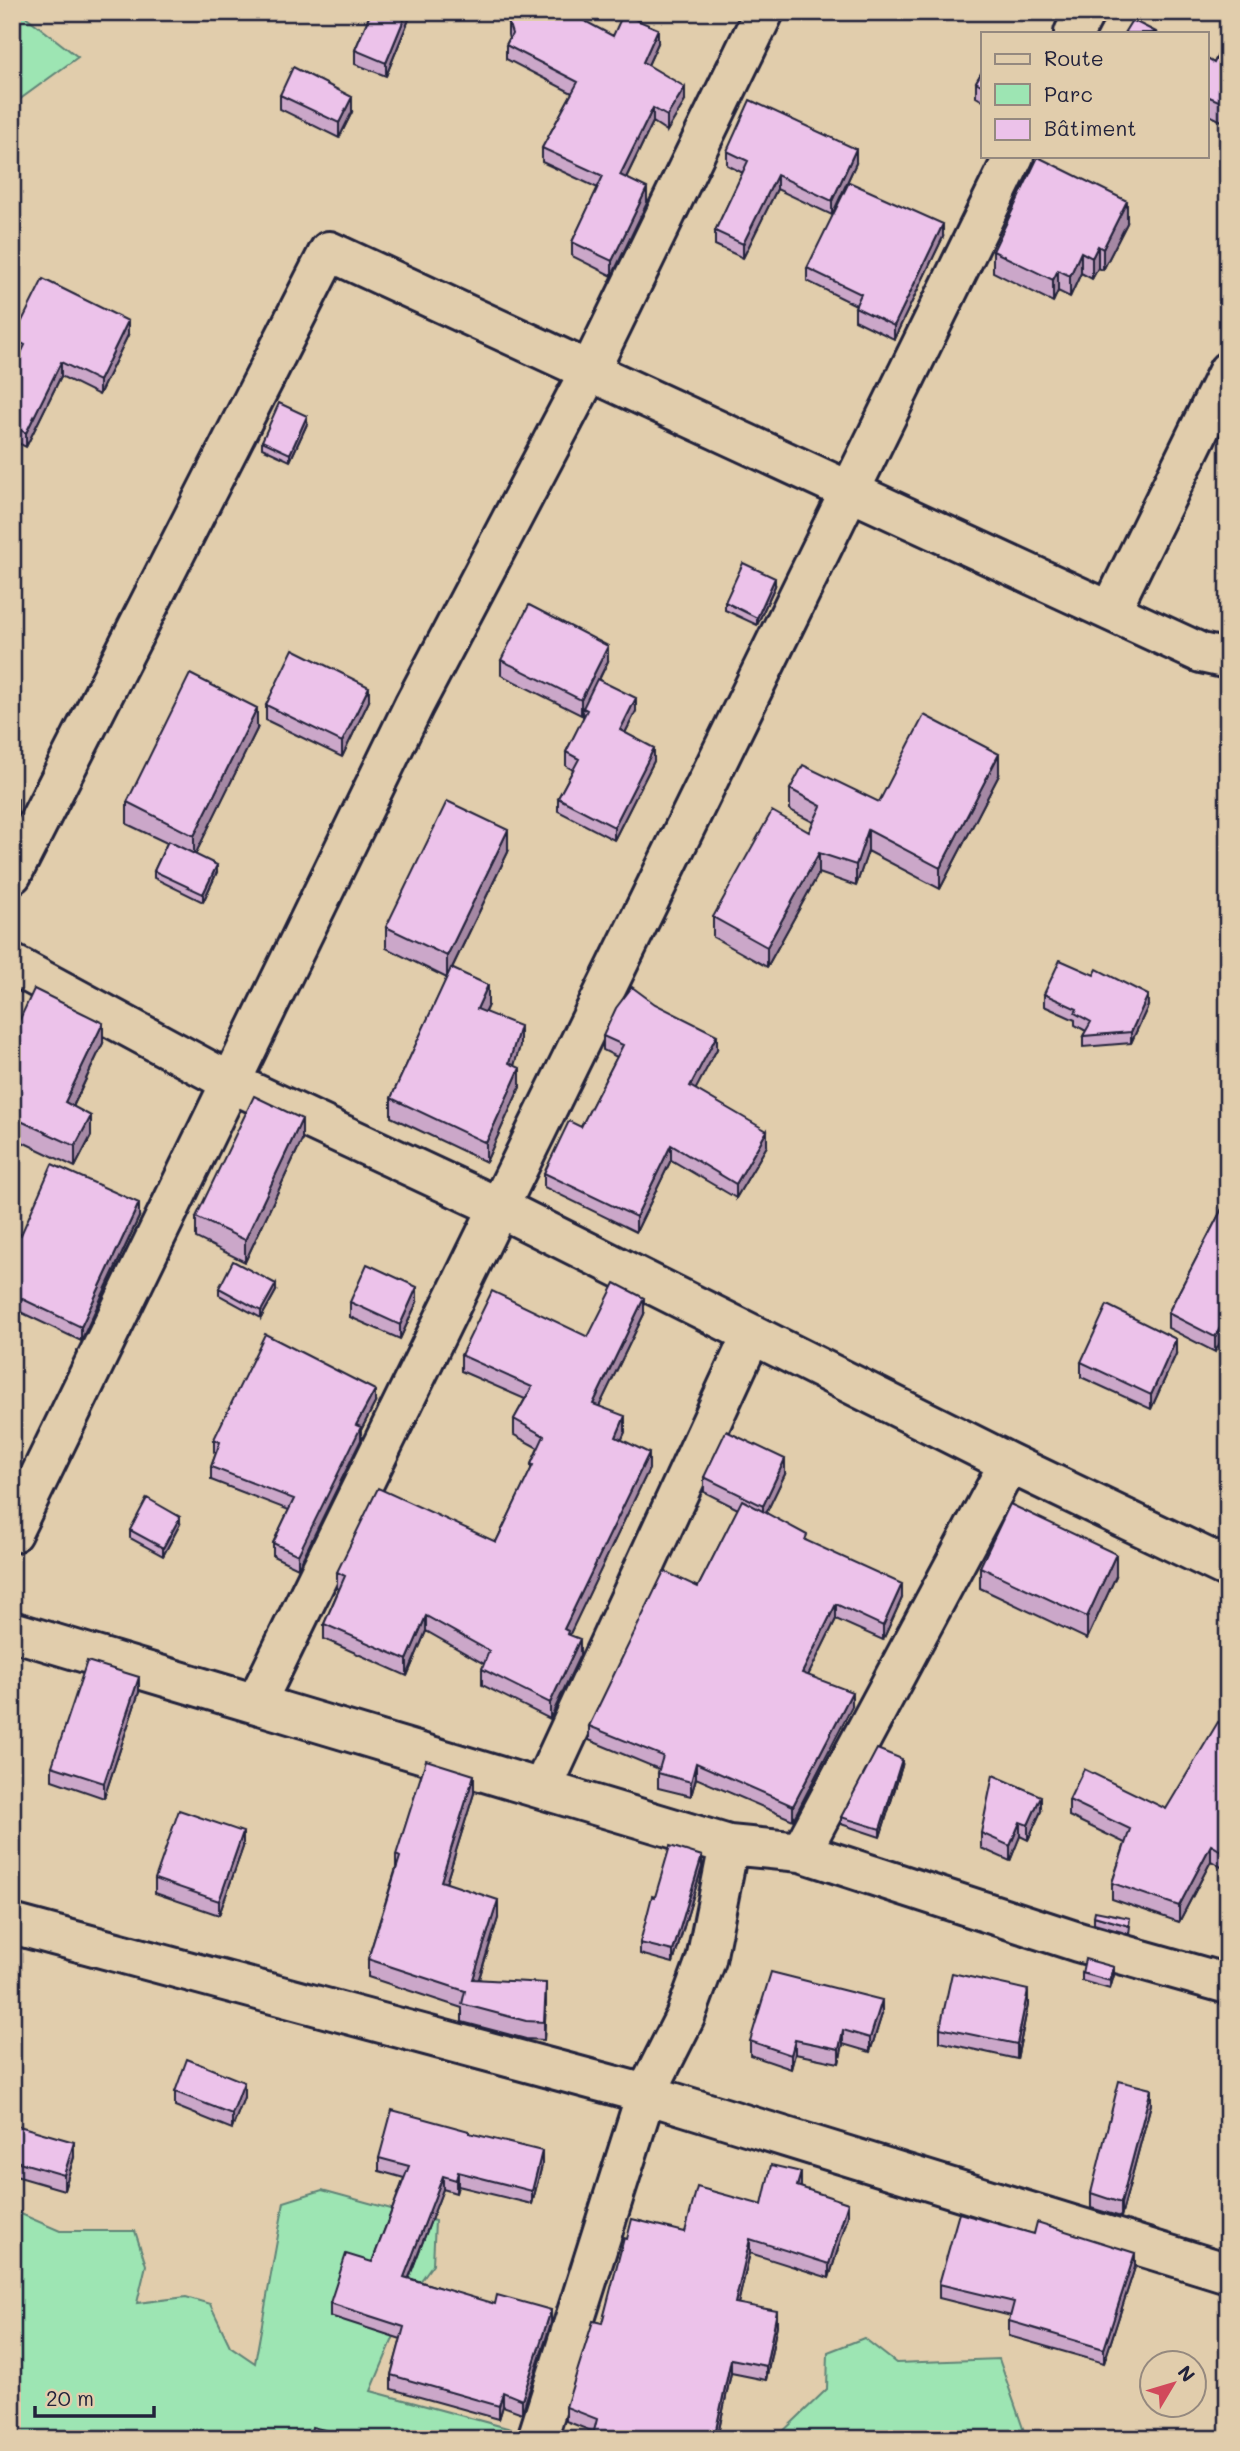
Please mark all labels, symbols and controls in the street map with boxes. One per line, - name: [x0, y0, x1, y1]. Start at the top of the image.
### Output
- legend: [981, 32, 1208, 158]
- text: Route: [1044, 44, 1104, 71]
- text: Parc: [1044, 80, 1093, 107]
- text: Bâtiment: [1044, 114, 1136, 141]
- north arrow: [1138, 2350, 1208, 2420]
- text: N: [1173, 2360, 1201, 2387]
- scale bar: [35, 2374, 154, 2418]
- text: 20 m: [46, 2384, 94, 2411]

